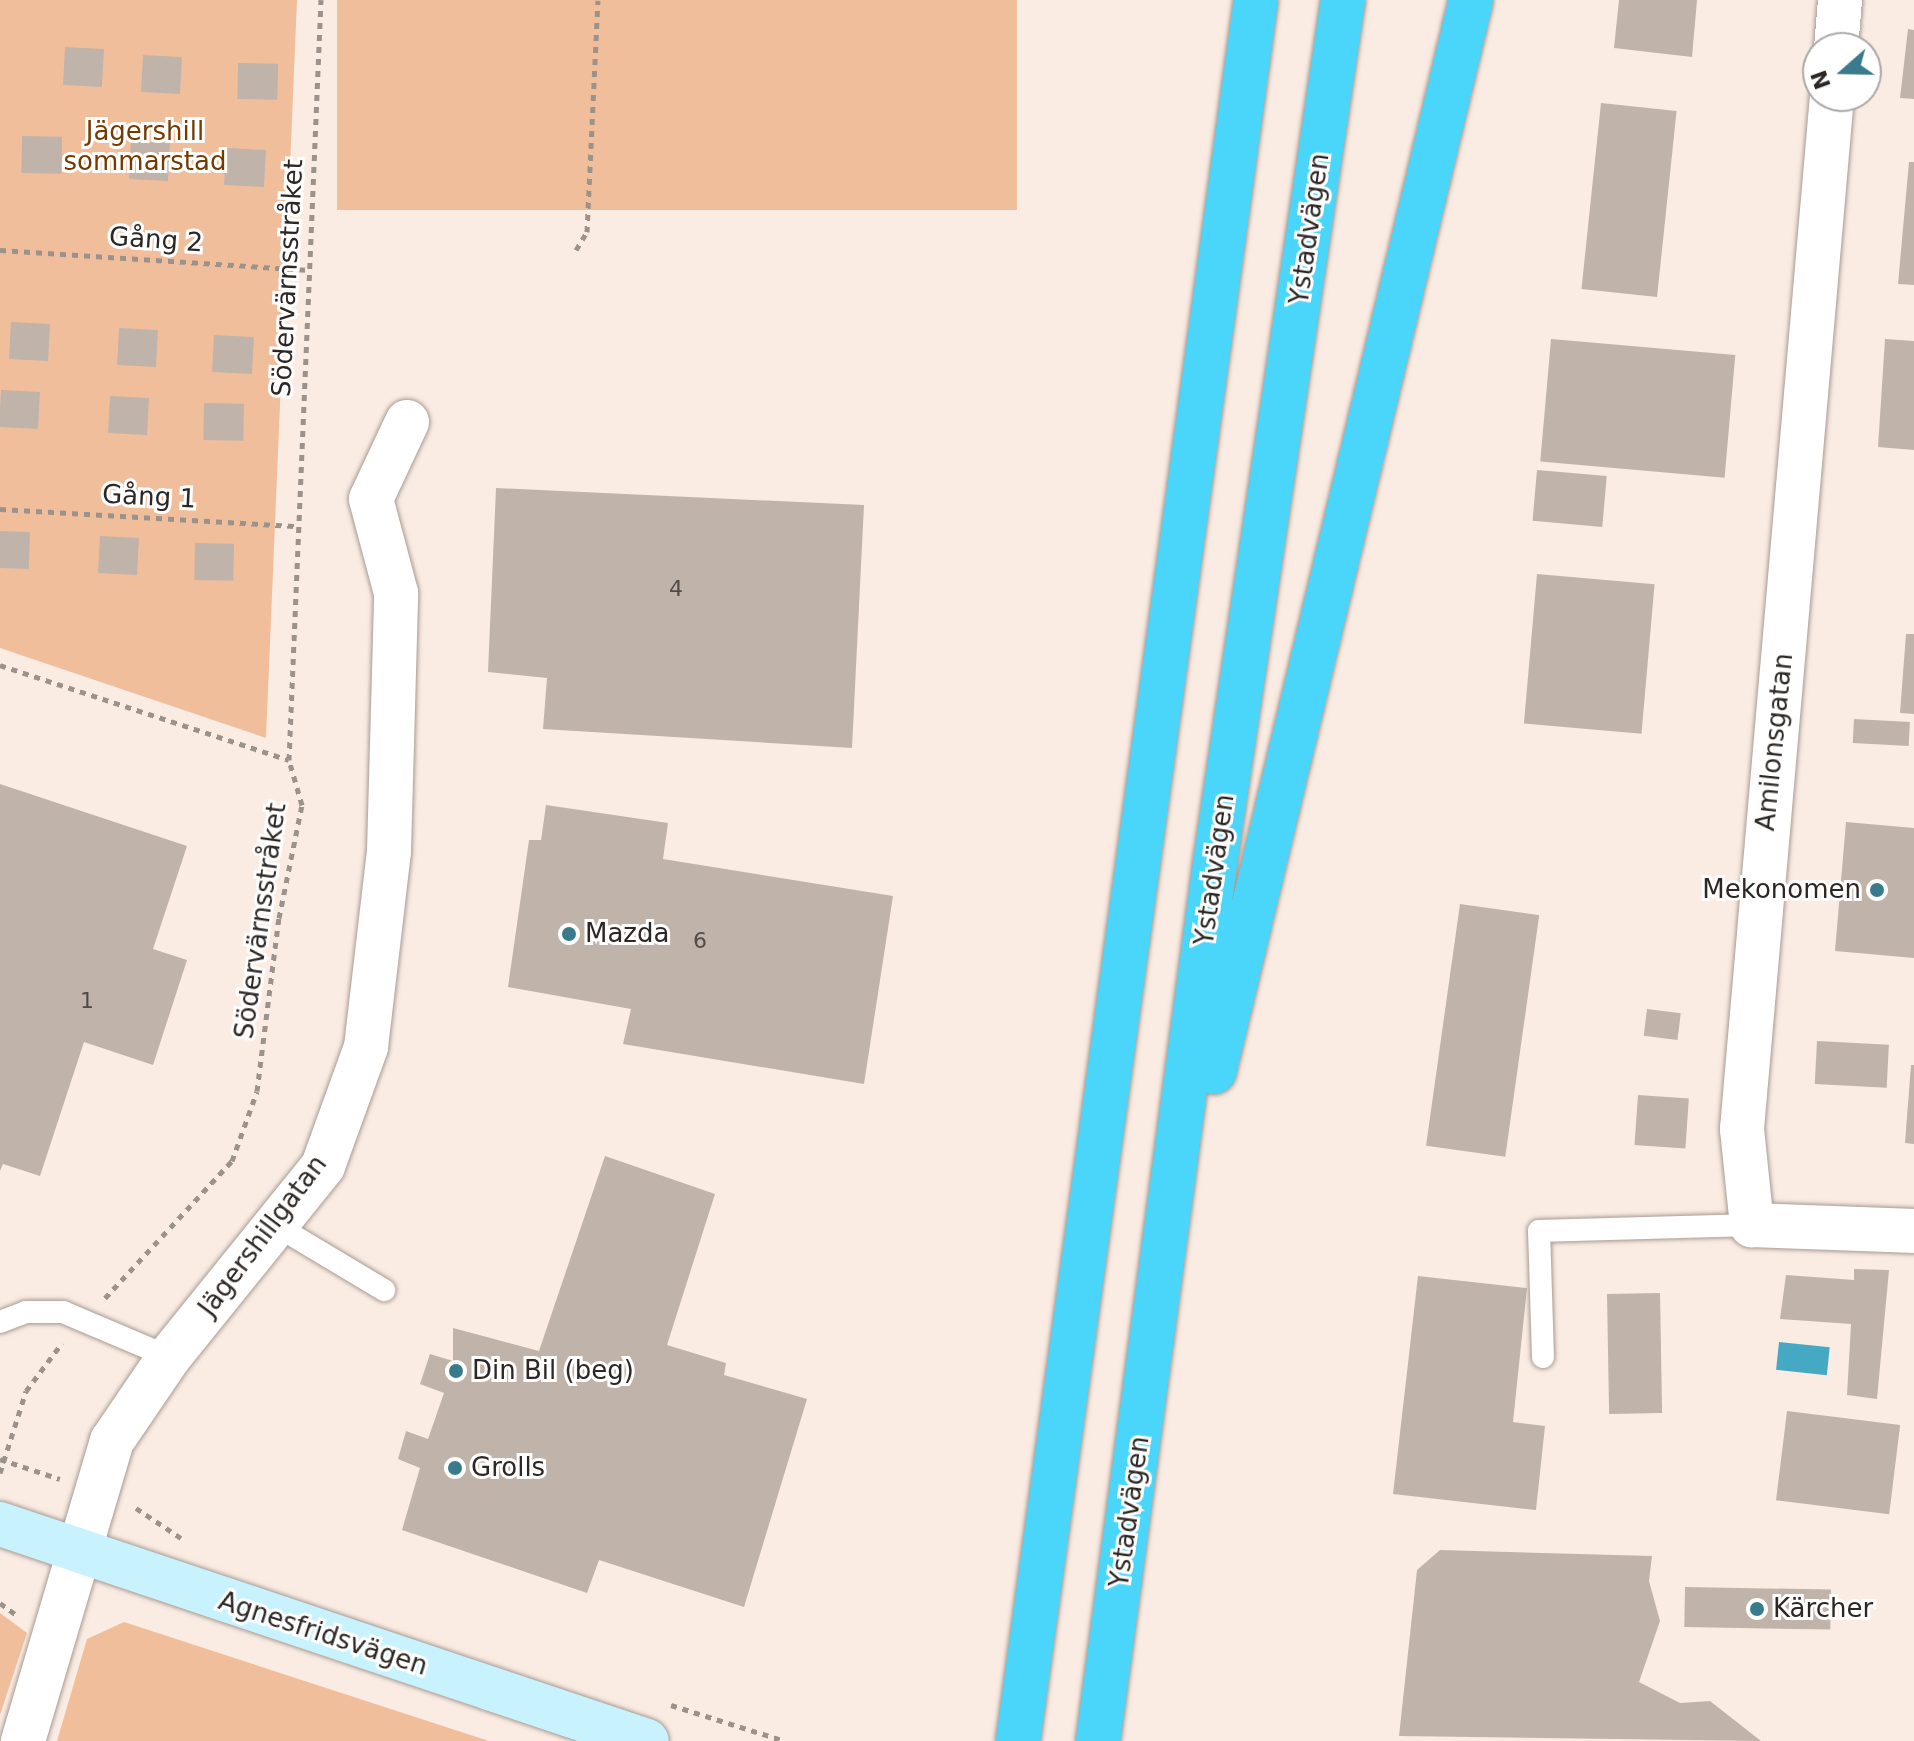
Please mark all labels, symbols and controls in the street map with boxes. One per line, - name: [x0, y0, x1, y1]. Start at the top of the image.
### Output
- north arrow: [1802, 32, 1882, 112]
- text: N: [1806, 67, 1836, 93]
- park label: Jägershill sommarstad: [64, 116, 226, 178]
- street label: Ystadvägen: [1284, 151, 1336, 307]
- street label: Södervärnsstråket: [266, 158, 310, 398]
- street label: Gång 2: [108, 221, 204, 259]
- street label: Gång 1: [101, 479, 197, 515]
- house number: 4: [669, 576, 683, 602]
- street label: Amilonsgatan: [1750, 652, 1800, 832]
- street label: Ystadvägen: [1189, 792, 1241, 948]
- street label: Södervärnsstråket: [229, 801, 293, 1041]
- place label: Mekonomen: [1702, 874, 1861, 906]
- marker: Mekonomen: [1868, 881, 1886, 899]
- place label: Mazda: [585, 918, 669, 950]
- marker: Mazda: [560, 925, 578, 943]
- house number: 6: [693, 928, 707, 954]
- house number: 1: [80, 988, 94, 1014]
- street label: Jägershillgatan: [192, 1149, 334, 1323]
- place label: Din Bil (beg): [472, 1355, 634, 1387]
- marker: Din Bil (beg): [447, 1362, 465, 1380]
- street label: Ystadvägen: [1104, 1434, 1156, 1590]
- place label: Grolls: [471, 1452, 545, 1484]
- marker: Grolls: [446, 1459, 464, 1477]
- street label: Agnesfridsvägen: [215, 1586, 431, 1682]
- place label: Kärcher: [1773, 1593, 1873, 1625]
- marker: Kärcher: [1748, 1600, 1766, 1618]

